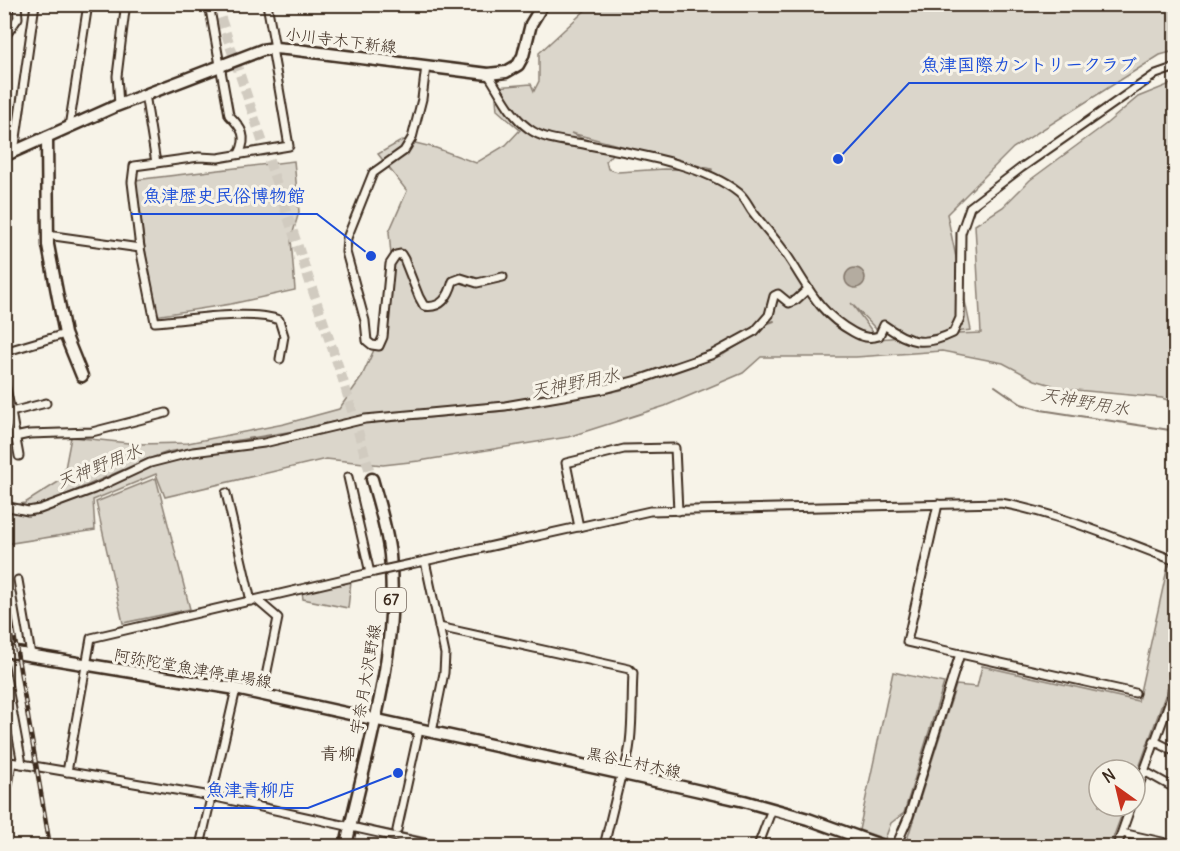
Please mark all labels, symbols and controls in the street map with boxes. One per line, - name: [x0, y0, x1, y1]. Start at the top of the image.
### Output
- street label: 小川寺木下新線: [284, 23, 398, 57]
- callout: 魚津国際カントリークラブ: [909, 47, 1149, 83]
- text: 魚津国際カントリークラブ: [921, 53, 1137, 76]
- callout: 魚津歴史民俗博物館: [131, 178, 317, 214]
- text: 魚津歴史民俗博物館: [143, 184, 305, 207]
- water label: 天神野用水: [529, 363, 621, 402]
- water label: 天神野用水: [1039, 382, 1131, 421]
- water label: 天神野用水: [53, 438, 145, 493]
- road number: 67: [376, 588, 406, 612]
- street label: 宇奈月大沢野線: [345, 622, 385, 736]
- street label: 阿弥陀堂魚津停車場線: [112, 644, 274, 692]
- district label: 青柳: [320, 742, 356, 765]
- street label: 黒谷上村木線: [585, 742, 683, 782]
- north arrow: [1087, 758, 1147, 818]
- text: N: [1098, 764, 1119, 787]
- callout: 魚津青柳店: [194, 772, 308, 808]
- text: 魚津青柳店: [206, 778, 296, 801]

